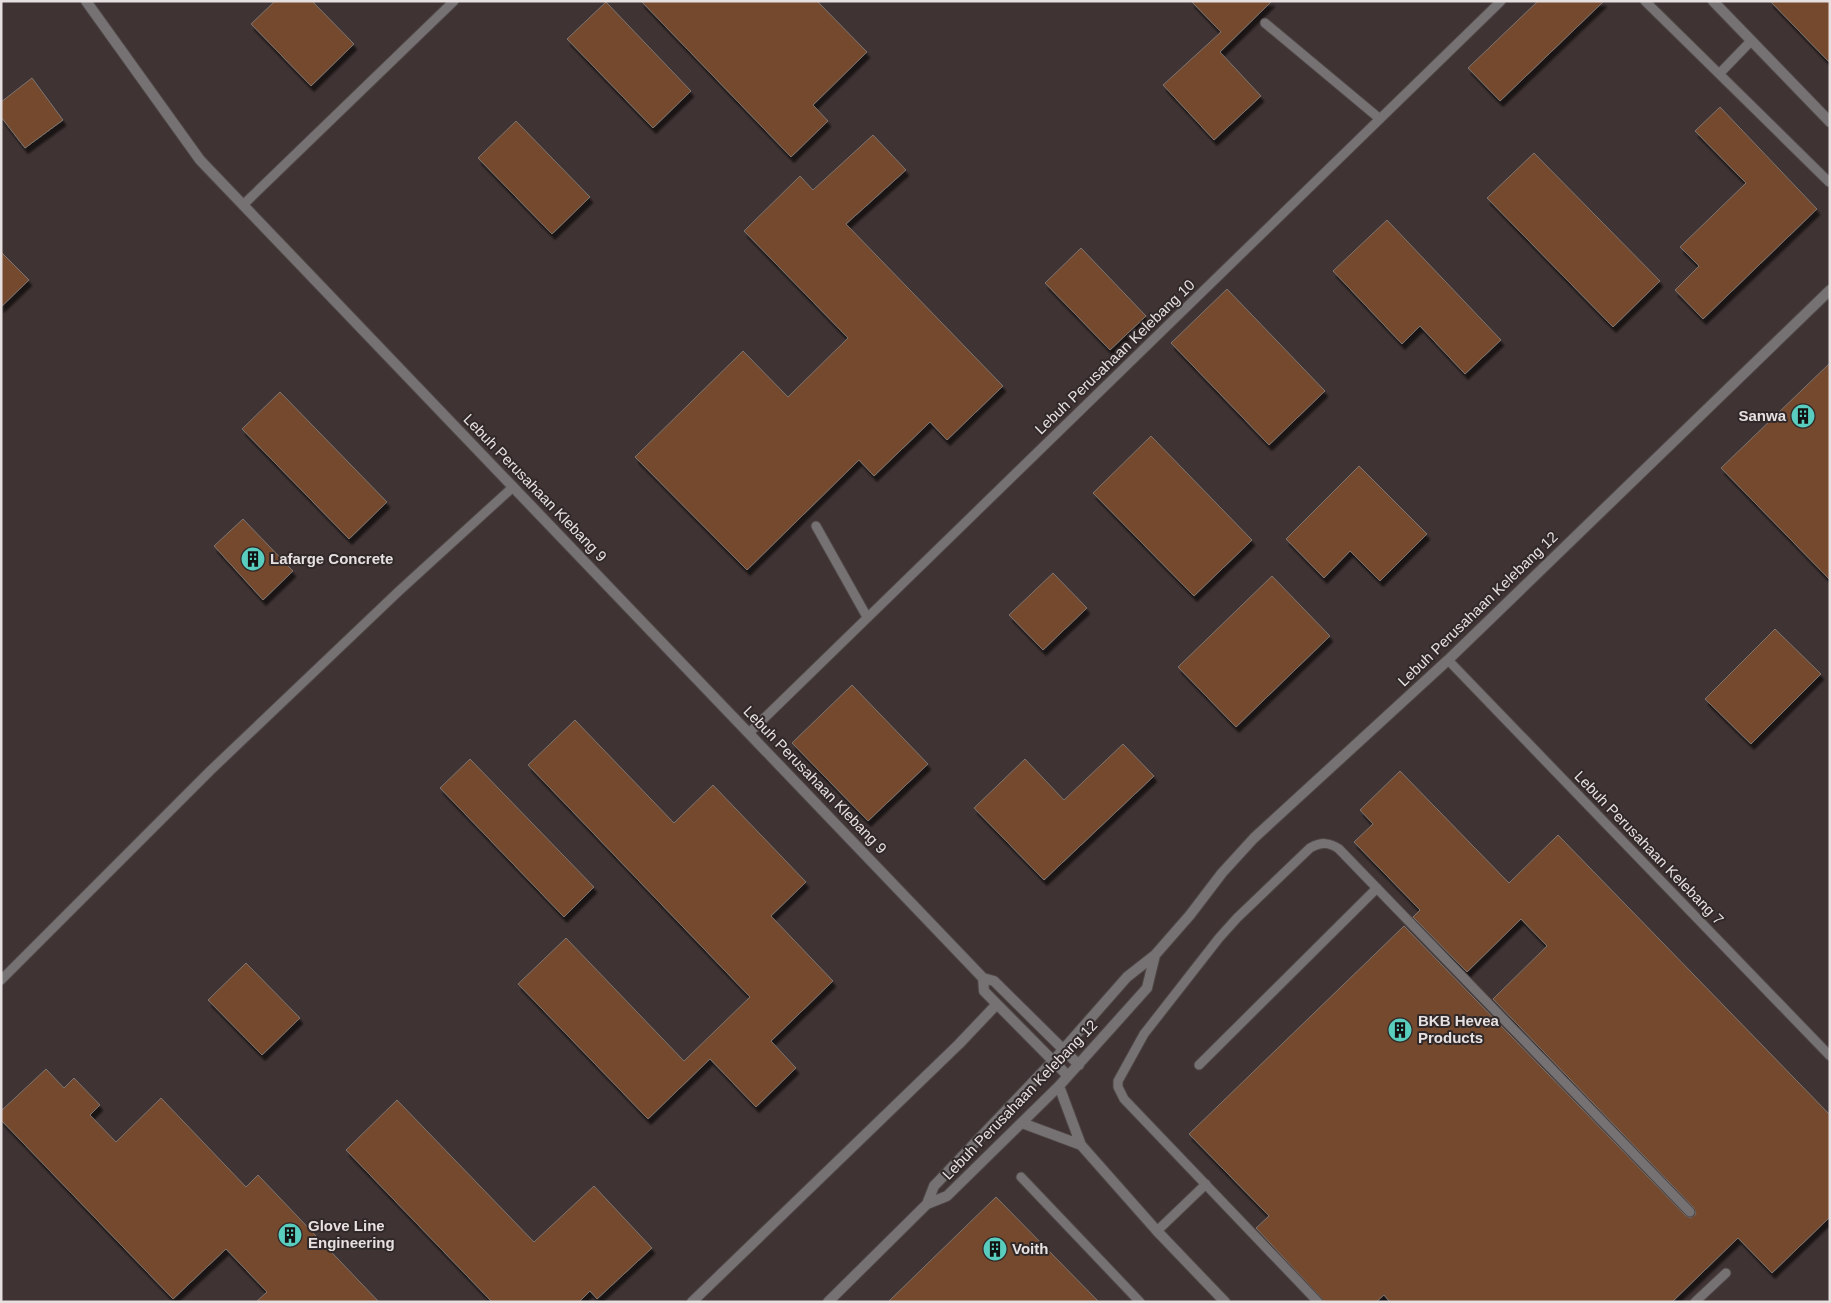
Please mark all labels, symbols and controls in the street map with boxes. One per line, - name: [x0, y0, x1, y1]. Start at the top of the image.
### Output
- street label: Lebuh Perusahaan Kelebang 10: [1031, 276, 1198, 437]
- building icon: Sanwa: [1790, 403, 1816, 429]
- place label: Sanwa: [1738, 407, 1787, 424]
- street label: Lebuh Perusahaan Klebang 9: [460, 410, 610, 565]
- street label: Lebuh Perusahaan Kelebang 12: [1394, 528, 1561, 689]
- building icon: Lafarge Concrete: [240, 546, 266, 572]
- place label: Lafarge Concrete: [270, 550, 393, 567]
- street label: Lebuh Perusahaan Klebang 9: [740, 702, 890, 857]
- street label: Lebuh Perusahaan Kelebang 7: [1571, 767, 1727, 928]
- place label: BKB Hevea Products: [1418, 1012, 1500, 1046]
- street label: Lebuh Perusahaan Kelebang 12: [939, 1016, 1100, 1183]
- building icon: BKB Hevea Products: [1387, 1017, 1413, 1043]
- place label: Glove Line Engineering: [308, 1217, 395, 1251]
- building icon: Glove Line Engineering: [277, 1222, 303, 1248]
- building icon: Voith: [982, 1236, 1008, 1262]
- place label: Voith: [1012, 1240, 1048, 1257]

